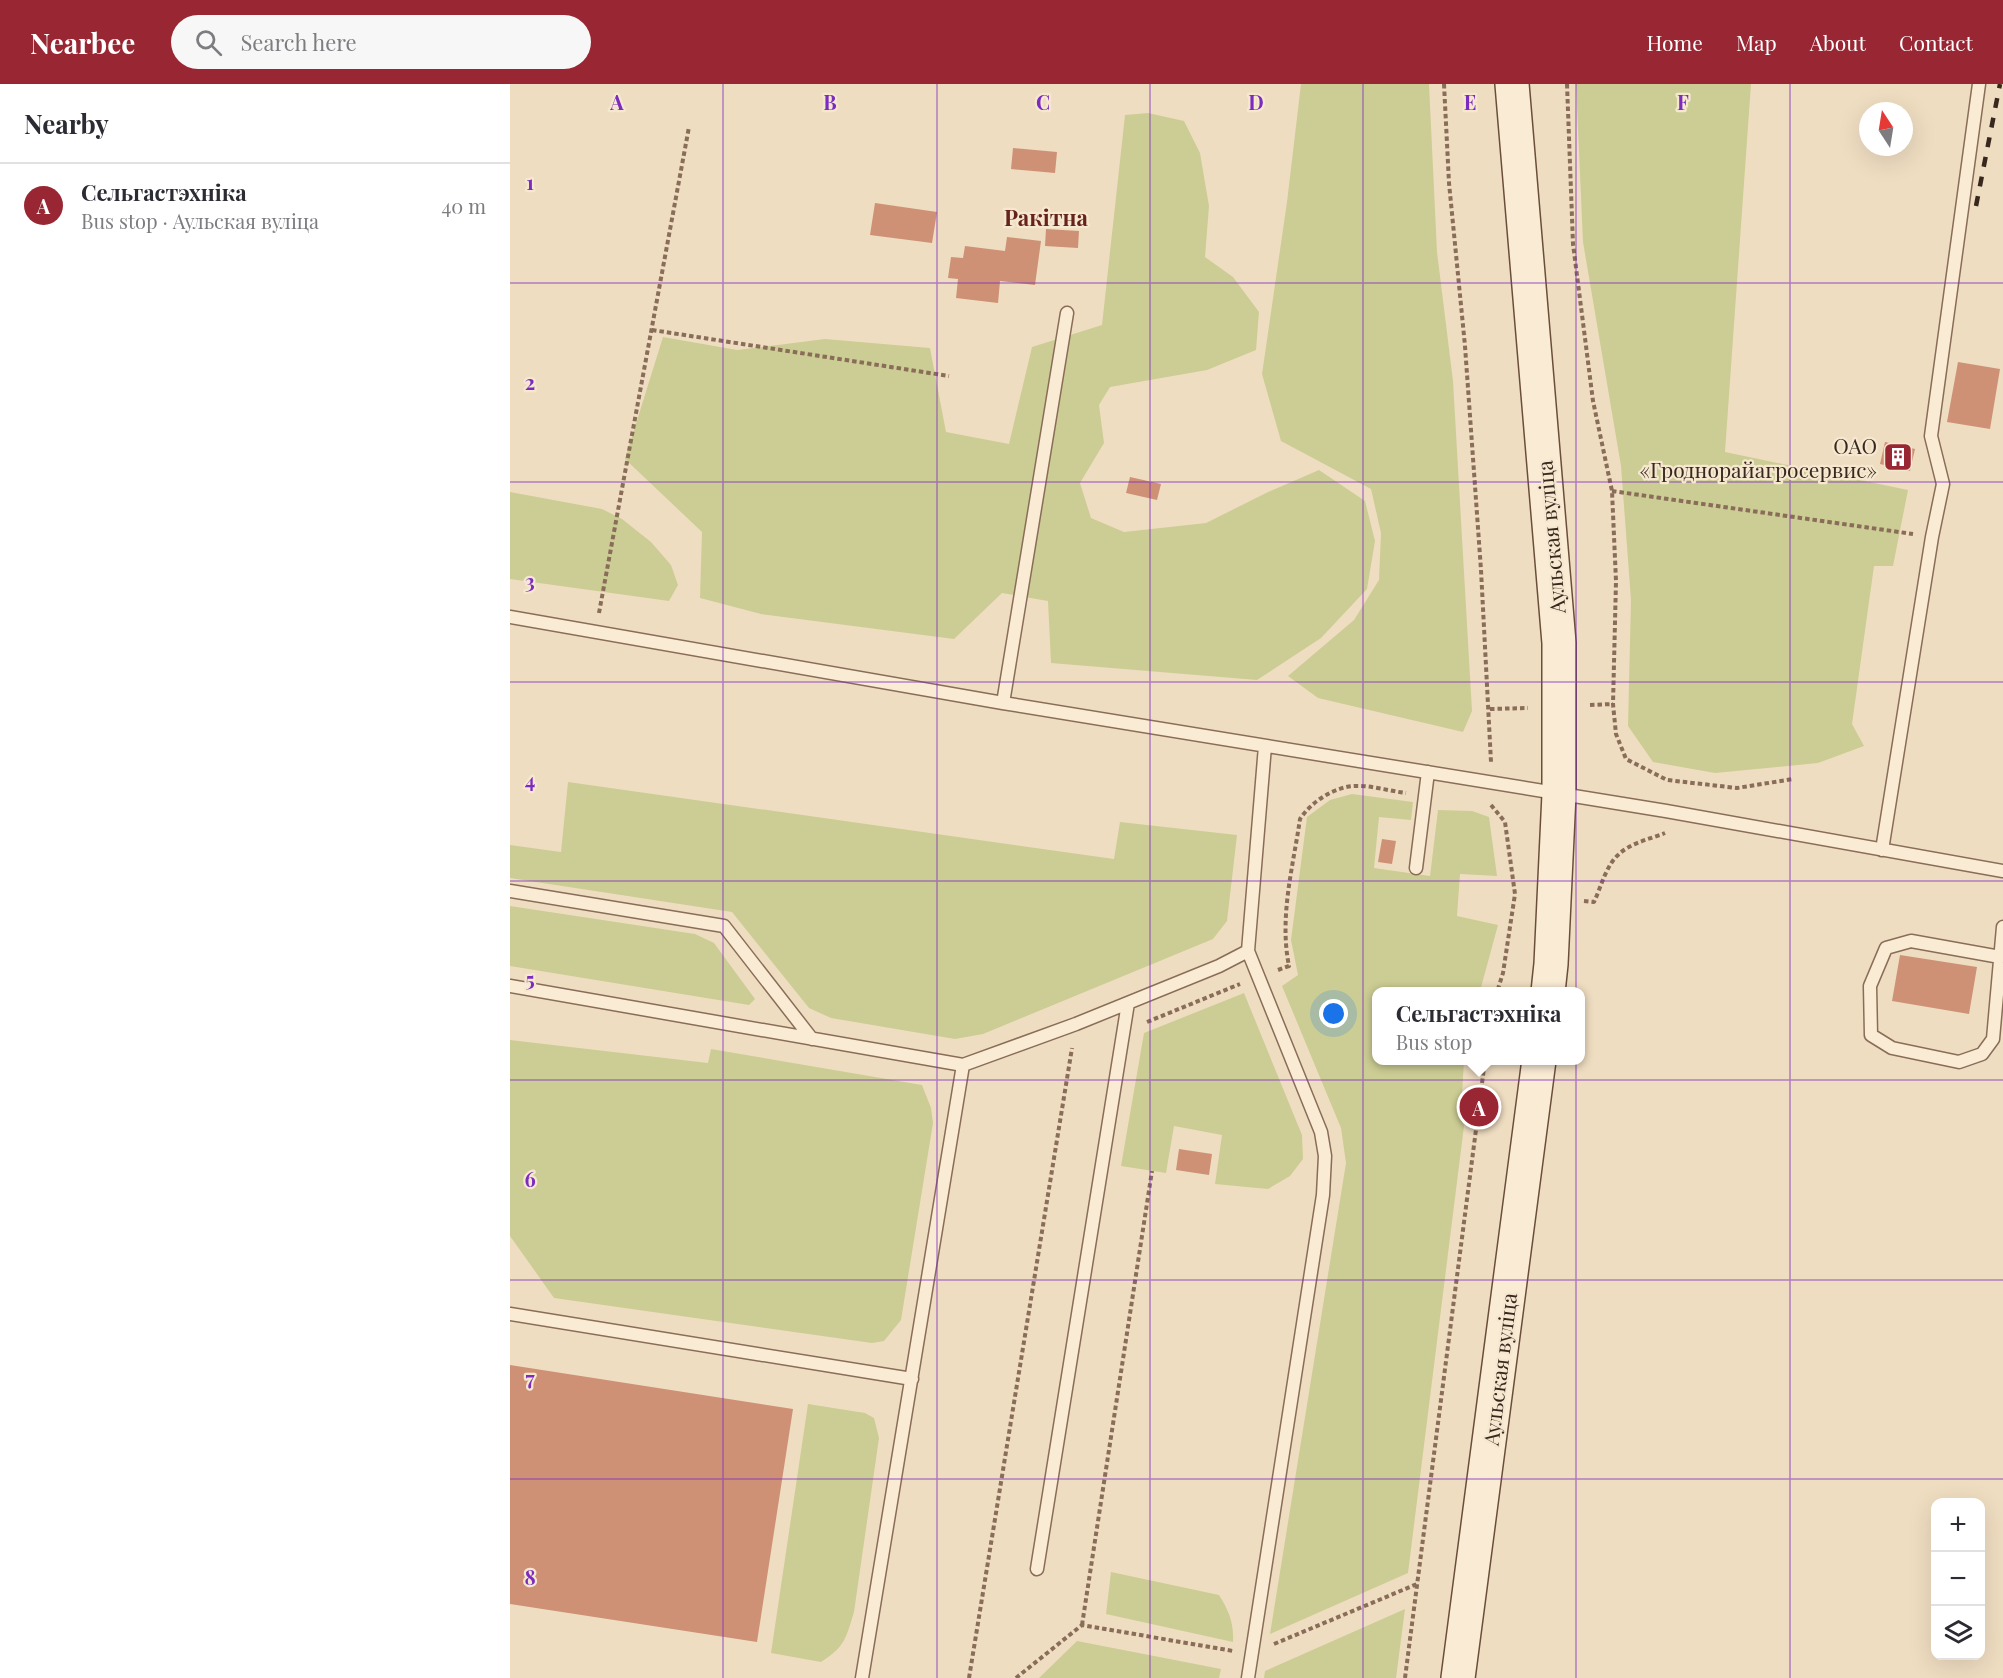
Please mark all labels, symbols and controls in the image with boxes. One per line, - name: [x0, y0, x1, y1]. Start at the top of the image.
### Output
- search box: [171, 15, 591, 69]
- text: Nearbee: [30, 24, 135, 61]
- icon: search: [192, 26, 225, 59]
- text: Search here: [240, 27, 357, 57]
- text: Home: [1647, 28, 1703, 56]
- text: Map: [1736, 28, 1777, 56]
- text: About: [1810, 28, 1866, 56]
- text: Contact: [1899, 28, 1973, 56]
- text: A: [609, 88, 624, 115]
- text: B: [823, 88, 837, 115]
- text: C: [1036, 88, 1050, 115]
- text: D: [1248, 88, 1264, 115]
- text: E: [1464, 88, 1476, 115]
- text: F: [1677, 88, 1689, 115]
- north arrow: [1859, 102, 1913, 156]
- text: Nearby: [24, 106, 109, 141]
- text: 1: [526, 168, 534, 195]
- text: Сельгастэхніка: [81, 177, 247, 207]
- text: A: [37, 192, 50, 219]
- text: 40 m: [441, 192, 486, 219]
- district label: Ракітна: [1004, 202, 1089, 232]
- text: Bus stop · Аульская вуліца: [81, 207, 319, 234]
- text: 2: [525, 368, 535, 395]
- place label: ОАО «Гроднорайагросервис»: [1639, 431, 1877, 483]
- building icon: ОАО «Гроднорайагросервис»: [1882, 441, 1914, 473]
- street label: Аульская вуліца: [1529, 459, 1571, 616]
- text: 3: [525, 567, 535, 594]
- text: 4: [525, 766, 535, 793]
- text: 5: [525, 965, 535, 992]
- popup: [1372, 987, 1585, 1065]
- text: Сельгастэхніка: [1396, 998, 1561, 1028]
- your location: [1319, 999, 1348, 1028]
- text: Bus stop: [1396, 1028, 1472, 1055]
- pin: A: [1460, 1084, 1498, 1130]
- text: 6: [524, 1165, 536, 1192]
- street label: Аульская вуліца: [1476, 1291, 1522, 1448]
- text: 7: [525, 1364, 535, 1391]
- map controls: [1931, 1498, 1985, 1660]
- button: +: [1931, 1498, 1985, 1552]
- button: −: [1931, 1552, 1985, 1606]
- text: 8: [524, 1563, 536, 1590]
- button: layers: [1931, 1606, 1985, 1660]

